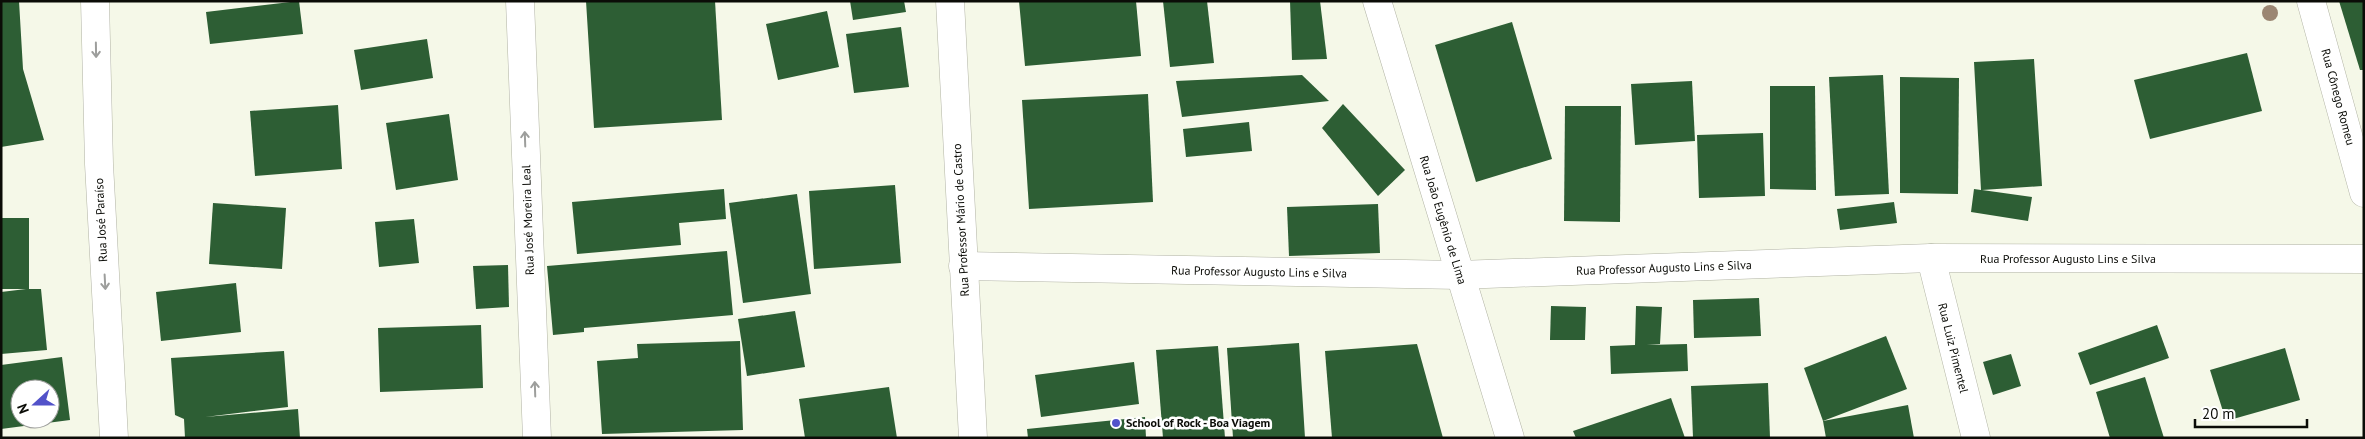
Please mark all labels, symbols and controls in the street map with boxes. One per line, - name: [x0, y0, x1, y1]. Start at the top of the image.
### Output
- one-way arrow: [91, 42, 101, 58]
- street label: Rua Cônego Romeu: [2318, 47, 2359, 147]
- one-way arrow: [521, 132, 530, 148]
- street label: Rua Professor Mário de Castro: [949, 143, 972, 297]
- street label: Rua João Eugênio de Lima: [1417, 154, 1470, 286]
- street label: Rua José Moreira Leal: [518, 164, 537, 276]
- street label: Rua José Paraíso: [91, 178, 110, 262]
- street label: Rua Professor Augusto Lins e Silva: [1980, 251, 2156, 266]
- street label: Rua Professor Augusto Lins e Silva: [1576, 257, 1752, 278]
- street label: Rua Professor Augusto Lins e Silva: [1171, 262, 1347, 281]
- one-way arrow: [100, 274, 109, 290]
- street label: Rua Luiz Pimentel: [1935, 301, 1972, 395]
- north arrow: [10, 379, 60, 429]
- one-way arrow: [531, 381, 540, 397]
- scale bar: [2195, 396, 2308, 428]
- text: N: [13, 401, 33, 416]
- text: 20 m: [2202, 404, 2235, 423]
- place label: School of Rock - Boa Viagem: [1126, 415, 1271, 430]
- marker: School of Rock - Boa Viagem: [1110, 417, 1122, 429]

